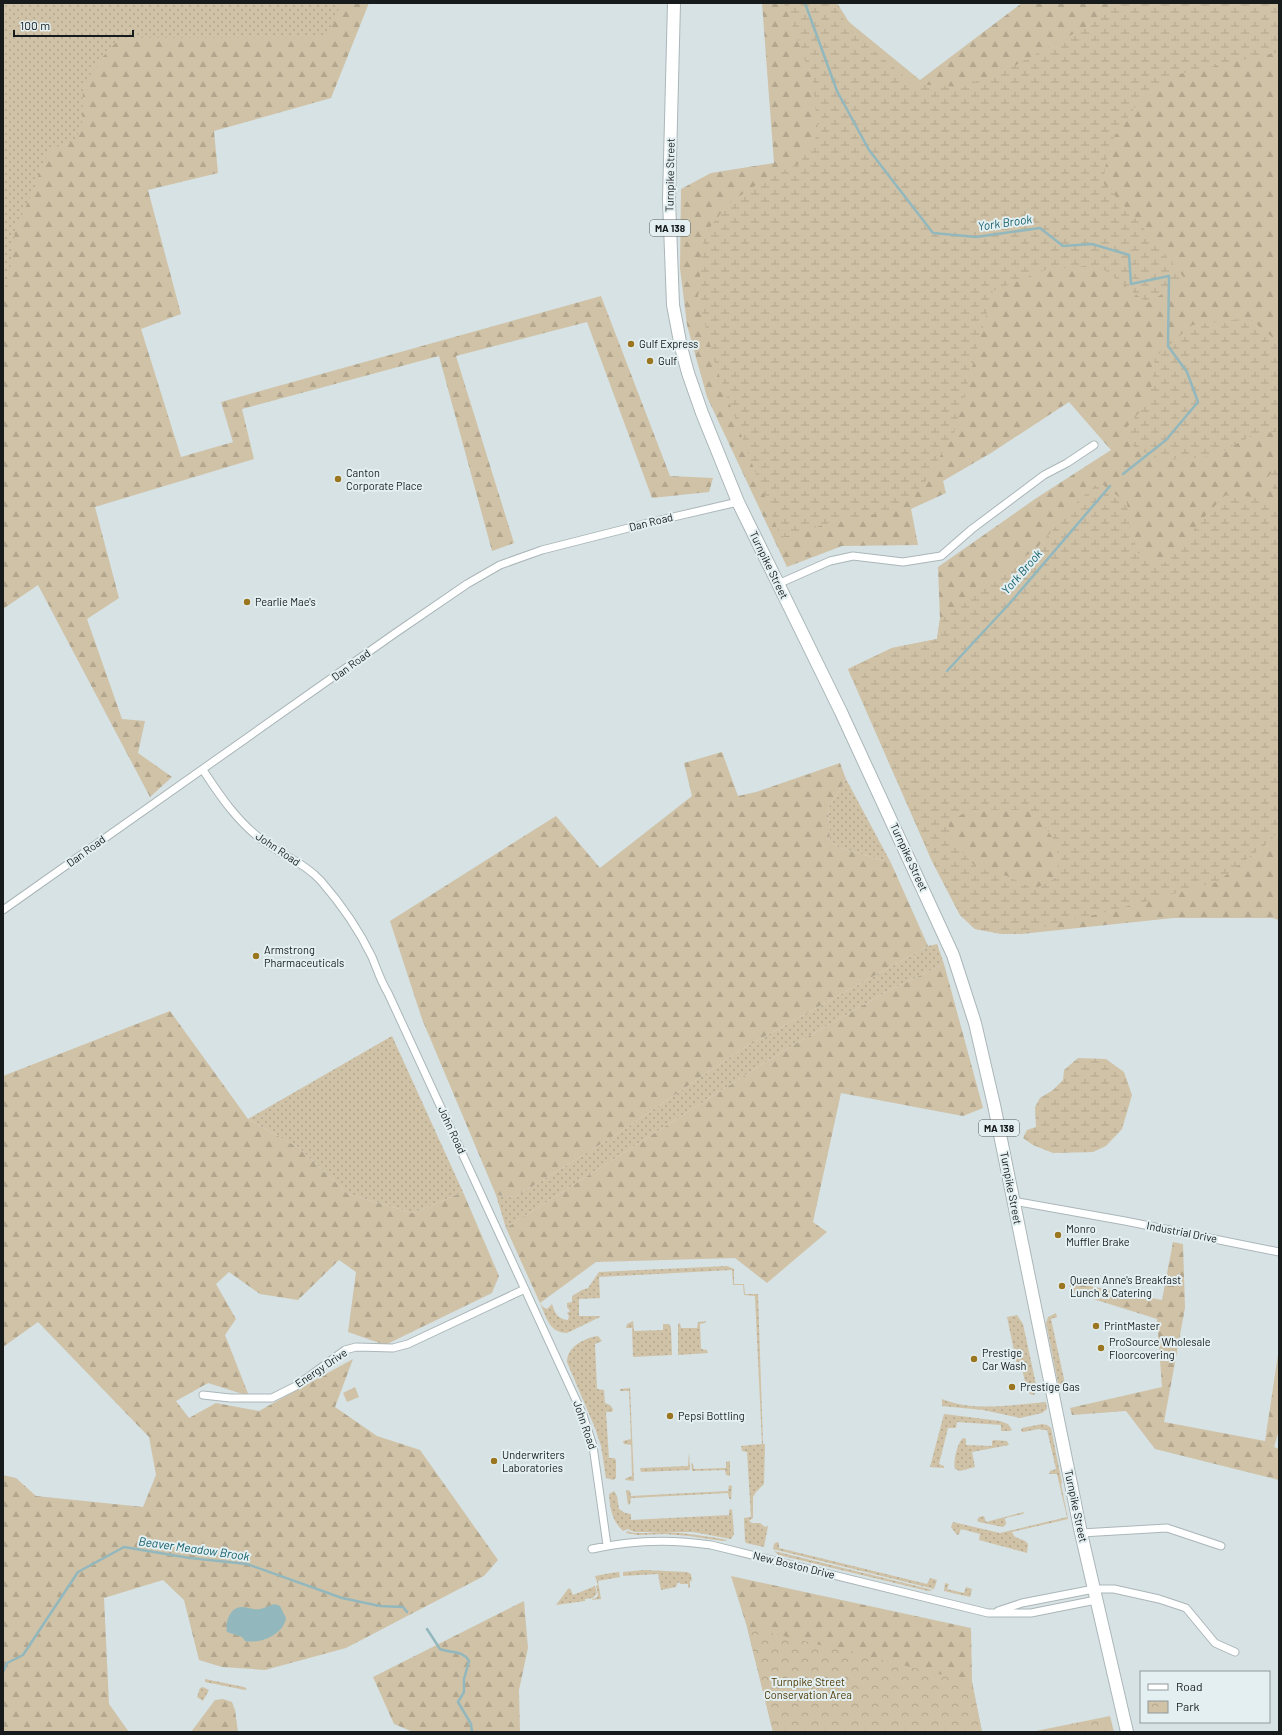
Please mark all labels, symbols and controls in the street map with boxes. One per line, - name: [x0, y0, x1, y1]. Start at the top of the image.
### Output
- scale bar: [14, 12, 133, 38]
- text: 100 m: [20, 18, 50, 32]
- street label: Turnpike Street: [662, 138, 677, 212]
- water label: York Brook: [977, 211, 1033, 233]
- road number: MA 138: [650, 220, 690, 236]
- place label: Gulf Express: [639, 337, 698, 350]
- marker: Gulf Express: [626, 339, 636, 349]
- place label: Gulf: [658, 354, 677, 367]
- marker: Gulf: [645, 356, 655, 366]
- place label: Canton Corporate Place: [346, 466, 422, 492]
- marker: Canton Corporate Place: [333, 474, 343, 484]
- street label: Dan Road: [628, 510, 674, 533]
- street label: Turnpike Street: [747, 529, 791, 601]
- water label: York Brook: [998, 546, 1045, 597]
- place label: Pearlie Mae's: [255, 595, 316, 608]
- marker: Pearlie Mae's: [242, 597, 252, 607]
- street label: Dan Road: [329, 646, 373, 683]
- street label: Turnpike Street: [888, 821, 931, 893]
- street label: John Road: [254, 829, 303, 868]
- street label: Dan Road: [64, 832, 108, 869]
- place label: Armstrong Pharmaceuticals: [264, 943, 344, 969]
- marker: Armstrong Pharmaceuticals: [251, 951, 261, 961]
- street label: John Road: [436, 1104, 469, 1156]
- road number: MA 138: [979, 1120, 1019, 1136]
- street label: Turnpike Street: [998, 1150, 1025, 1225]
- street label: Industrial Drive: [1146, 1218, 1219, 1245]
- place label: Monro Muffler Brake: [1066, 1222, 1130, 1248]
- marker: Monro Muffler Brake: [1053, 1230, 1063, 1240]
- place label: Queen Anne's Breakfast Lunch & Catering: [1070, 1273, 1181, 1299]
- marker: Queen Anne's Breakfast Lunch & Catering: [1057, 1281, 1067, 1291]
- place label: PrintMaster: [1104, 1319, 1160, 1332]
- marker: PrintMaster: [1091, 1321, 1101, 1331]
- place label: ProSource Wholesale Floorcovering: [1109, 1335, 1211, 1361]
- marker: ProSource Wholesale Floorcovering: [1096, 1343, 1106, 1353]
- street label: Energy Drive: [292, 1345, 349, 1390]
- place label: Prestige Car Wash: [982, 1346, 1026, 1372]
- marker: Prestige Car Wash: [969, 1354, 979, 1364]
- place label: Prestige Gas: [1020, 1380, 1080, 1393]
- marker: Prestige Gas: [1007, 1382, 1017, 1392]
- street label: John Road: [571, 1399, 600, 1451]
- place label: Pepsi Bottling: [678, 1409, 745, 1422]
- marker: Pepsi Bottling: [665, 1411, 675, 1421]
- place label: Underwriters Laboratories: [502, 1448, 565, 1474]
- marker: Underwriters Laboratories: [489, 1456, 499, 1466]
- street label: Turnpike Street: [1062, 1468, 1091, 1543]
- water label: Beaver Meadow Brook: [138, 1533, 251, 1563]
- street label: New Boston Drive: [752, 1548, 837, 1581]
- legend: [1140, 1671, 1270, 1723]
- park label: Turnpike Street Conservation Area: [764, 1675, 852, 1701]
- text: Road: [1176, 1679, 1203, 1693]
- text: Park: [1176, 1699, 1200, 1713]

